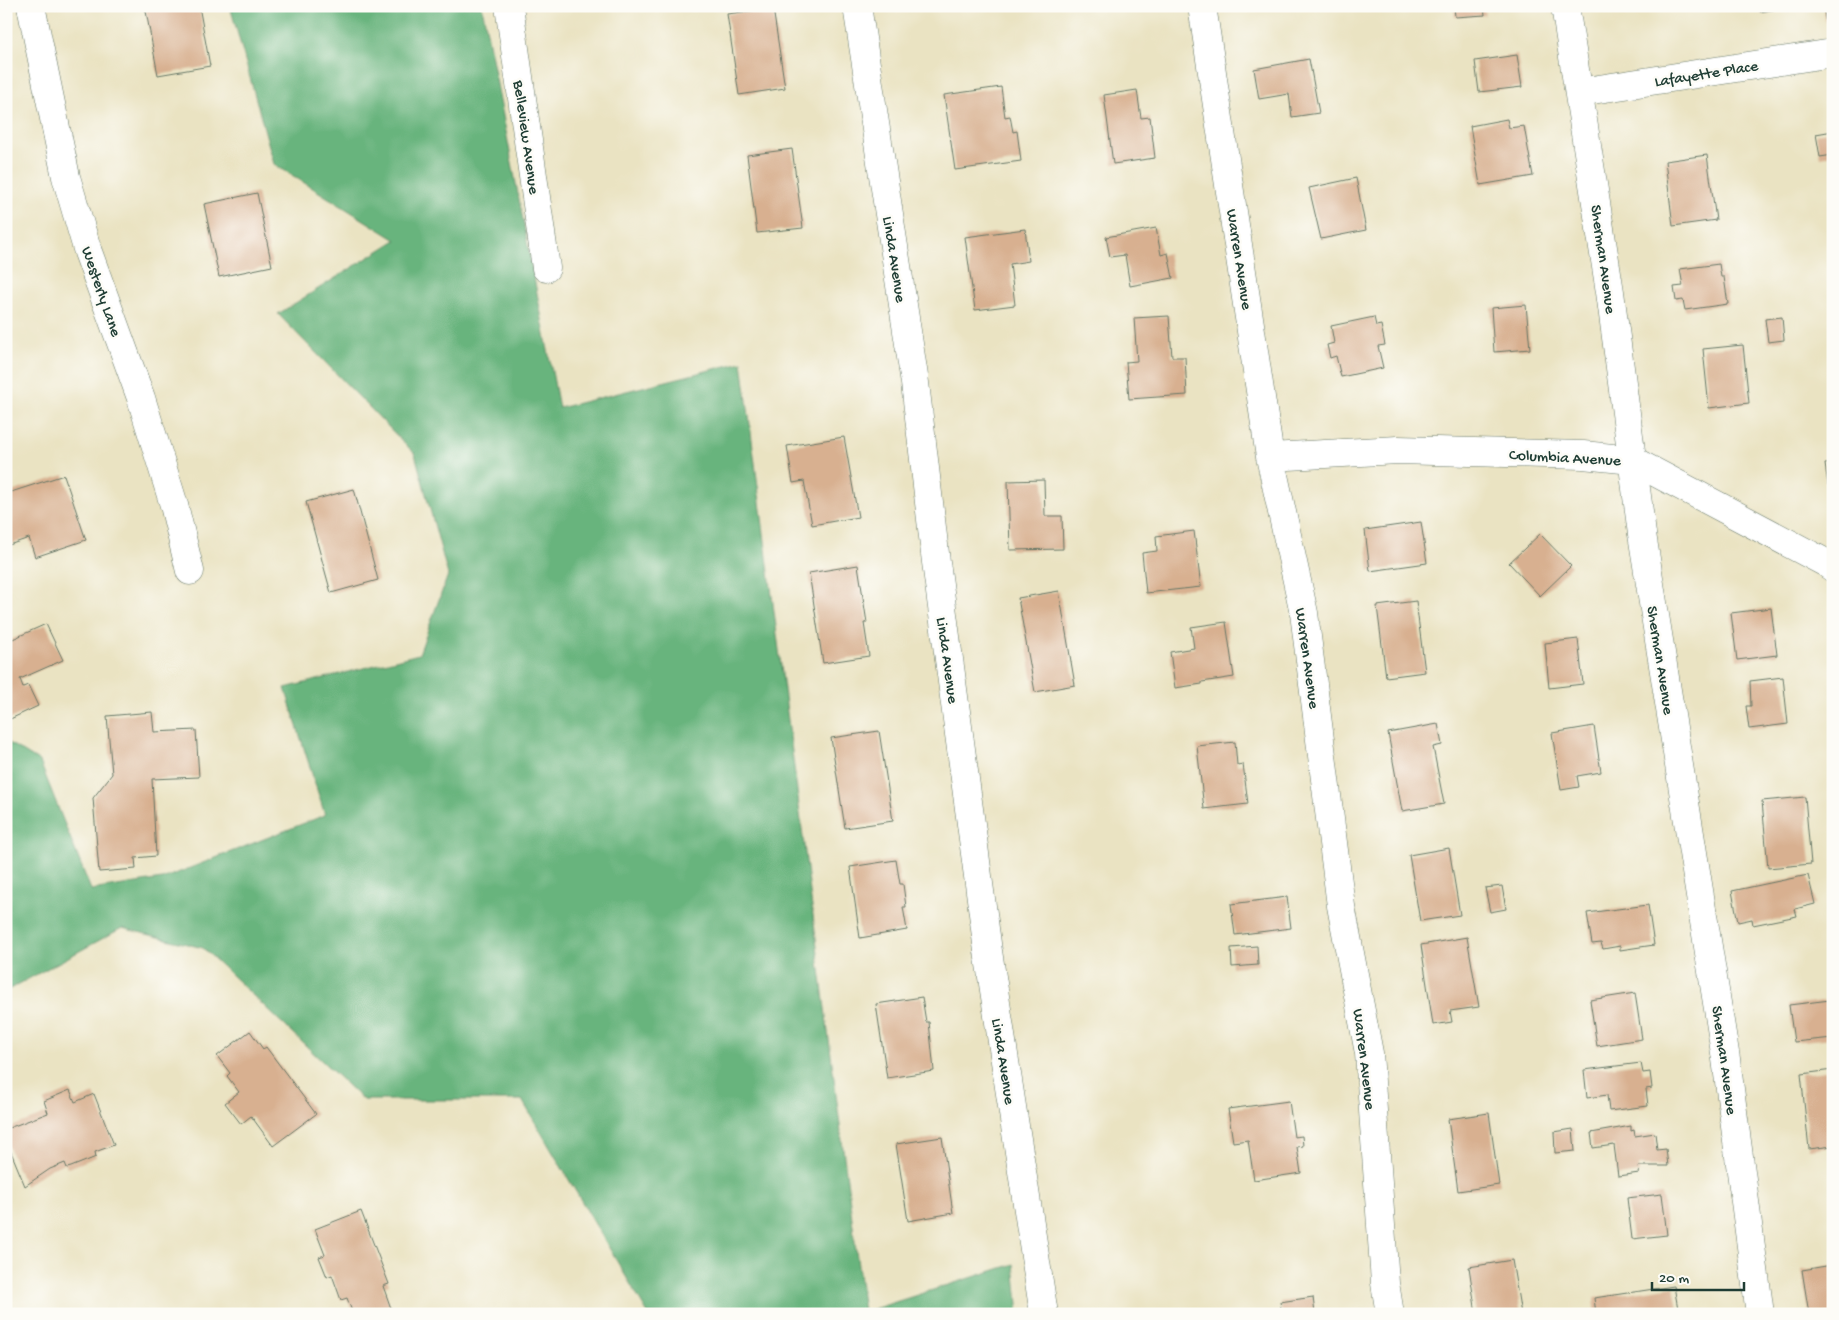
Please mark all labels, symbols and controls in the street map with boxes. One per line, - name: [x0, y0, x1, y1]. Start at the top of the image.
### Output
- street label: Lafayette Place: [1653, 58, 1760, 93]
- street label: Belleview Avenue: [507, 78, 542, 196]
- street label: Sherman Avenue: [1584, 204, 1619, 316]
- street label: Warren Avenue: [1220, 208, 1255, 312]
- street label: Linda Avenue: [876, 215, 909, 305]
- street label: Westerly Lane: [75, 245, 124, 340]
- street label: Columbia Avenue: [1508, 447, 1622, 472]
- street label: Sherman Avenue: [1641, 605, 1677, 717]
- street label: Warren Avenue: [1289, 607, 1322, 711]
- street label: Linda Avenue: [930, 616, 961, 706]
- street label: Sherman Avenue: [1705, 1005, 1740, 1117]
- street label: Warren Avenue: [1347, 1008, 1378, 1112]
- street label: Linda Avenue: [985, 1017, 1018, 1107]
- scale bar: [1652, 1260, 1744, 1292]
- text: 20 m: [1659, 1270, 1689, 1288]

